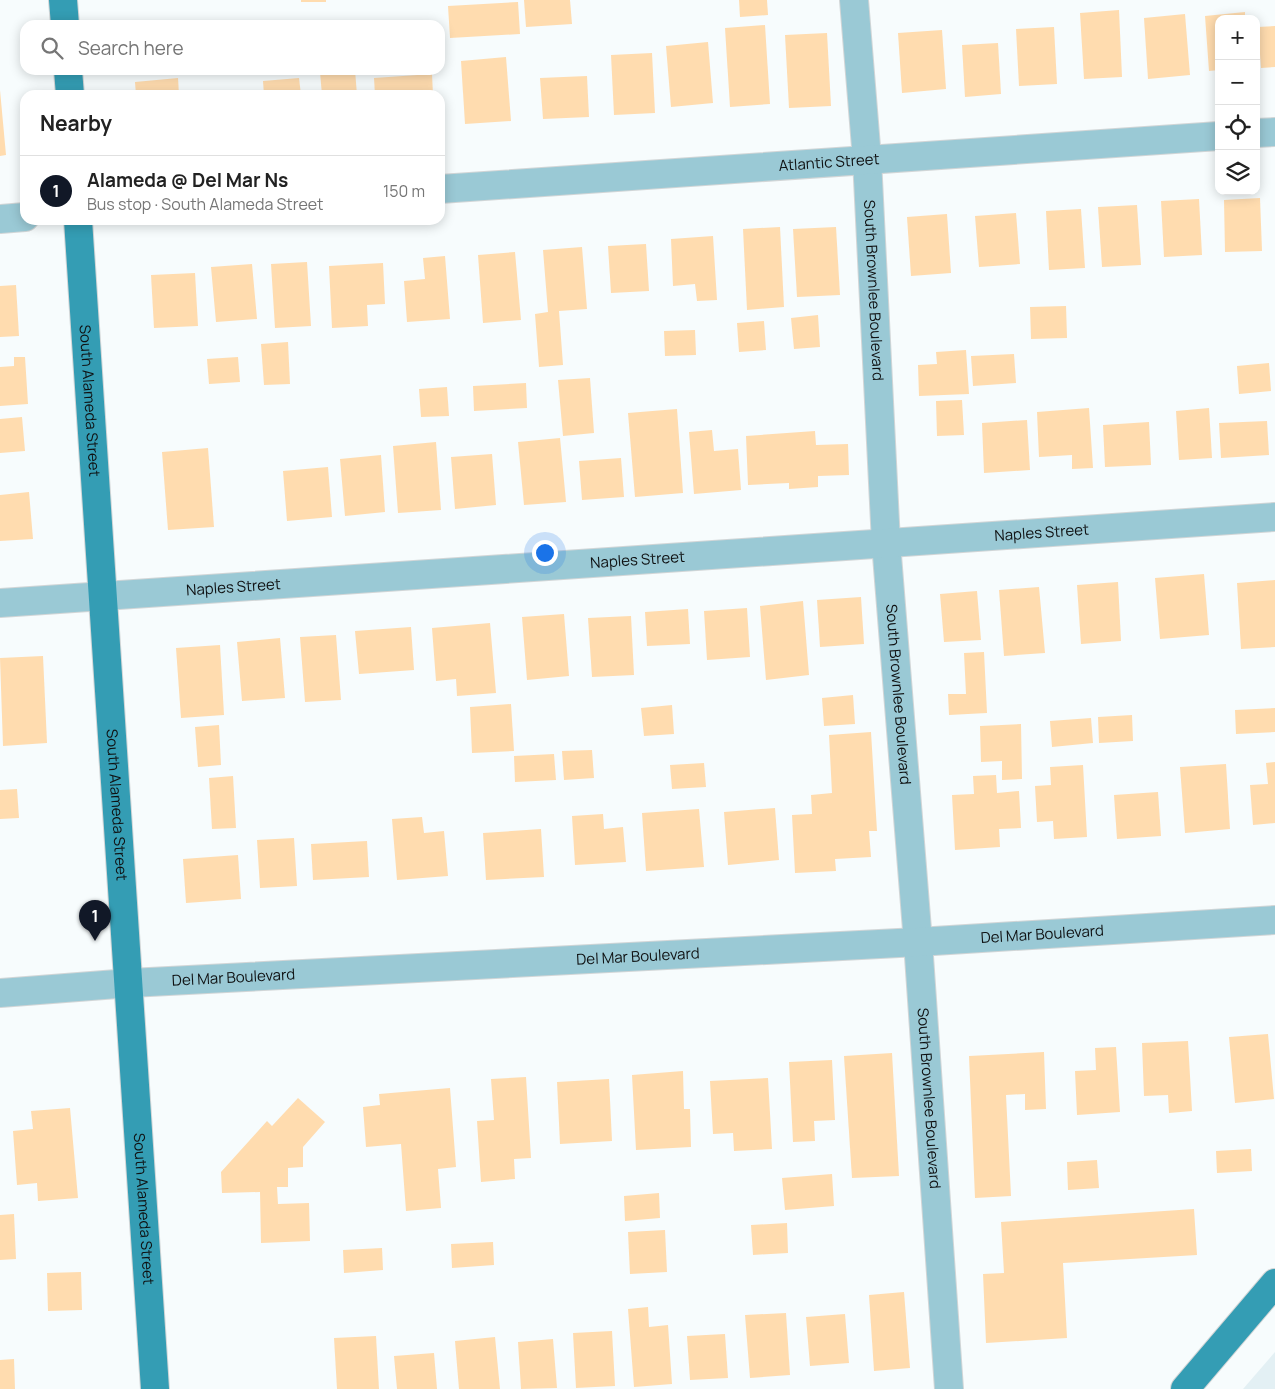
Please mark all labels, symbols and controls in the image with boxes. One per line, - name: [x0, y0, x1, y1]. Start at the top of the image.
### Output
- map controls: [1215, 15, 1260, 195]
- button: +: [1215, 15, 1260, 60]
- search box: [20, 20, 445, 75]
- icon: search: [38, 34, 66, 62]
- text: Search here: [78, 35, 184, 61]
- button: −: [1215, 60, 1260, 105]
- button: locate: [1215, 105, 1260, 150]
- text: Nearby: [40, 109, 112, 137]
- street label: Atlantic Street: [778, 148, 880, 176]
- button: layers: [1215, 150, 1260, 195]
- text: Alameda @ Del Mar Ns: [87, 167, 288, 193]
- text: 1: [52, 180, 60, 202]
- text: 150 m: [383, 180, 425, 202]
- text: Bus stop · South Alameda Street: [87, 193, 324, 215]
- street label: South Brownlee Boulevard: [859, 199, 889, 381]
- street label: South Alameda Street: [75, 324, 105, 477]
- street label: Naples Street: [994, 519, 1090, 546]
- your location: [532, 540, 558, 566]
- street label: Naples Street: [590, 546, 686, 573]
- street label: Naples Street: [185, 573, 281, 600]
- street label: South Brownlee Boulevard: [881, 603, 916, 786]
- street label: South Alameda Street: [101, 728, 133, 881]
- pin: 1: [79, 900, 111, 941]
- street label: Del Mar Boulevard: [980, 920, 1105, 948]
- street label: Del Mar Boulevard: [576, 942, 700, 970]
- street label: Del Mar Boulevard: [171, 963, 296, 991]
- street label: South Brownlee Boulevard: [913, 1007, 946, 1189]
- street label: South Alameda Street: [129, 1132, 159, 1285]

